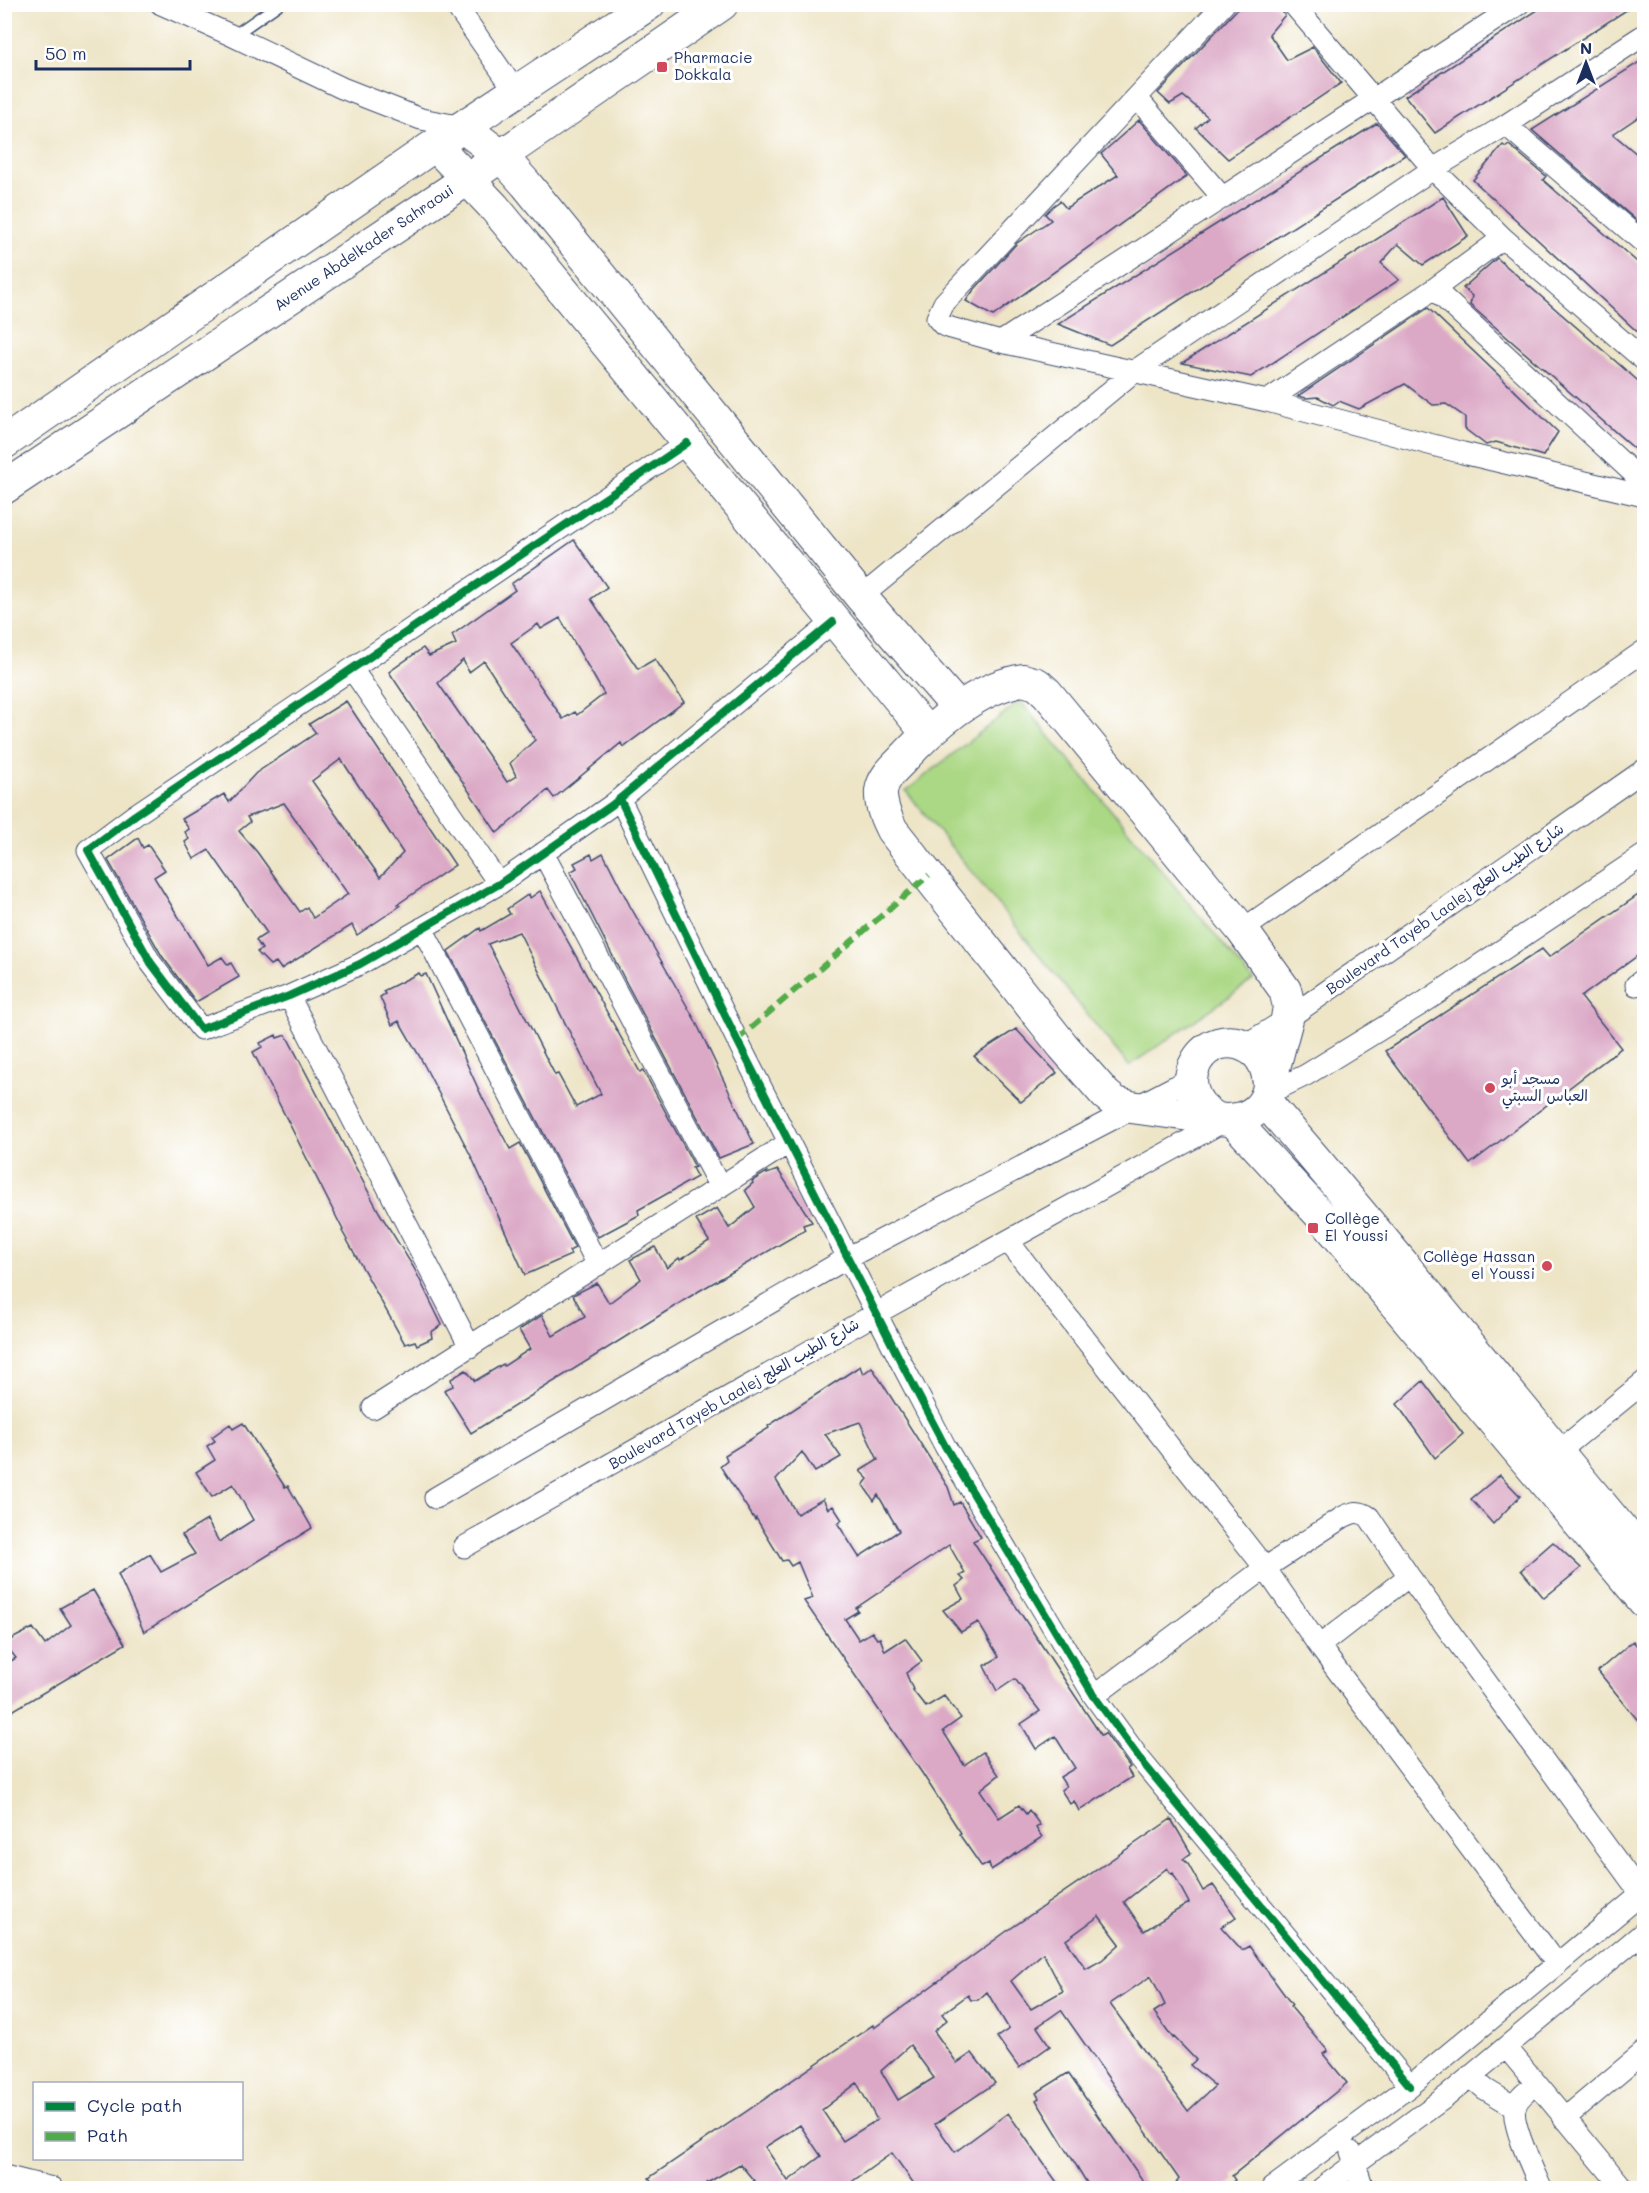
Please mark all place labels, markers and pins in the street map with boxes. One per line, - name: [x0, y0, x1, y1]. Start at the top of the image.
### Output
- place label: Pharmacie Dokkala: [674, 47, 753, 84]
- marker: Pharmacie Dokkala: [655, 60, 669, 74]
- place label: مسجد أبو العباس السبتي: [1501, 1068, 1588, 1109]
- marker: مسجد أبو العباس السبتي: [1483, 1081, 1497, 1095]
- place label: Collège El Youssi: [1325, 1208, 1388, 1245]
- marker: Collège El Youssi: [1306, 1221, 1320, 1235]
- place label: Collège Hassan el Youssi: [1423, 1246, 1535, 1283]
- marker: Collège Hassan el Youssi: [1540, 1259, 1554, 1273]

